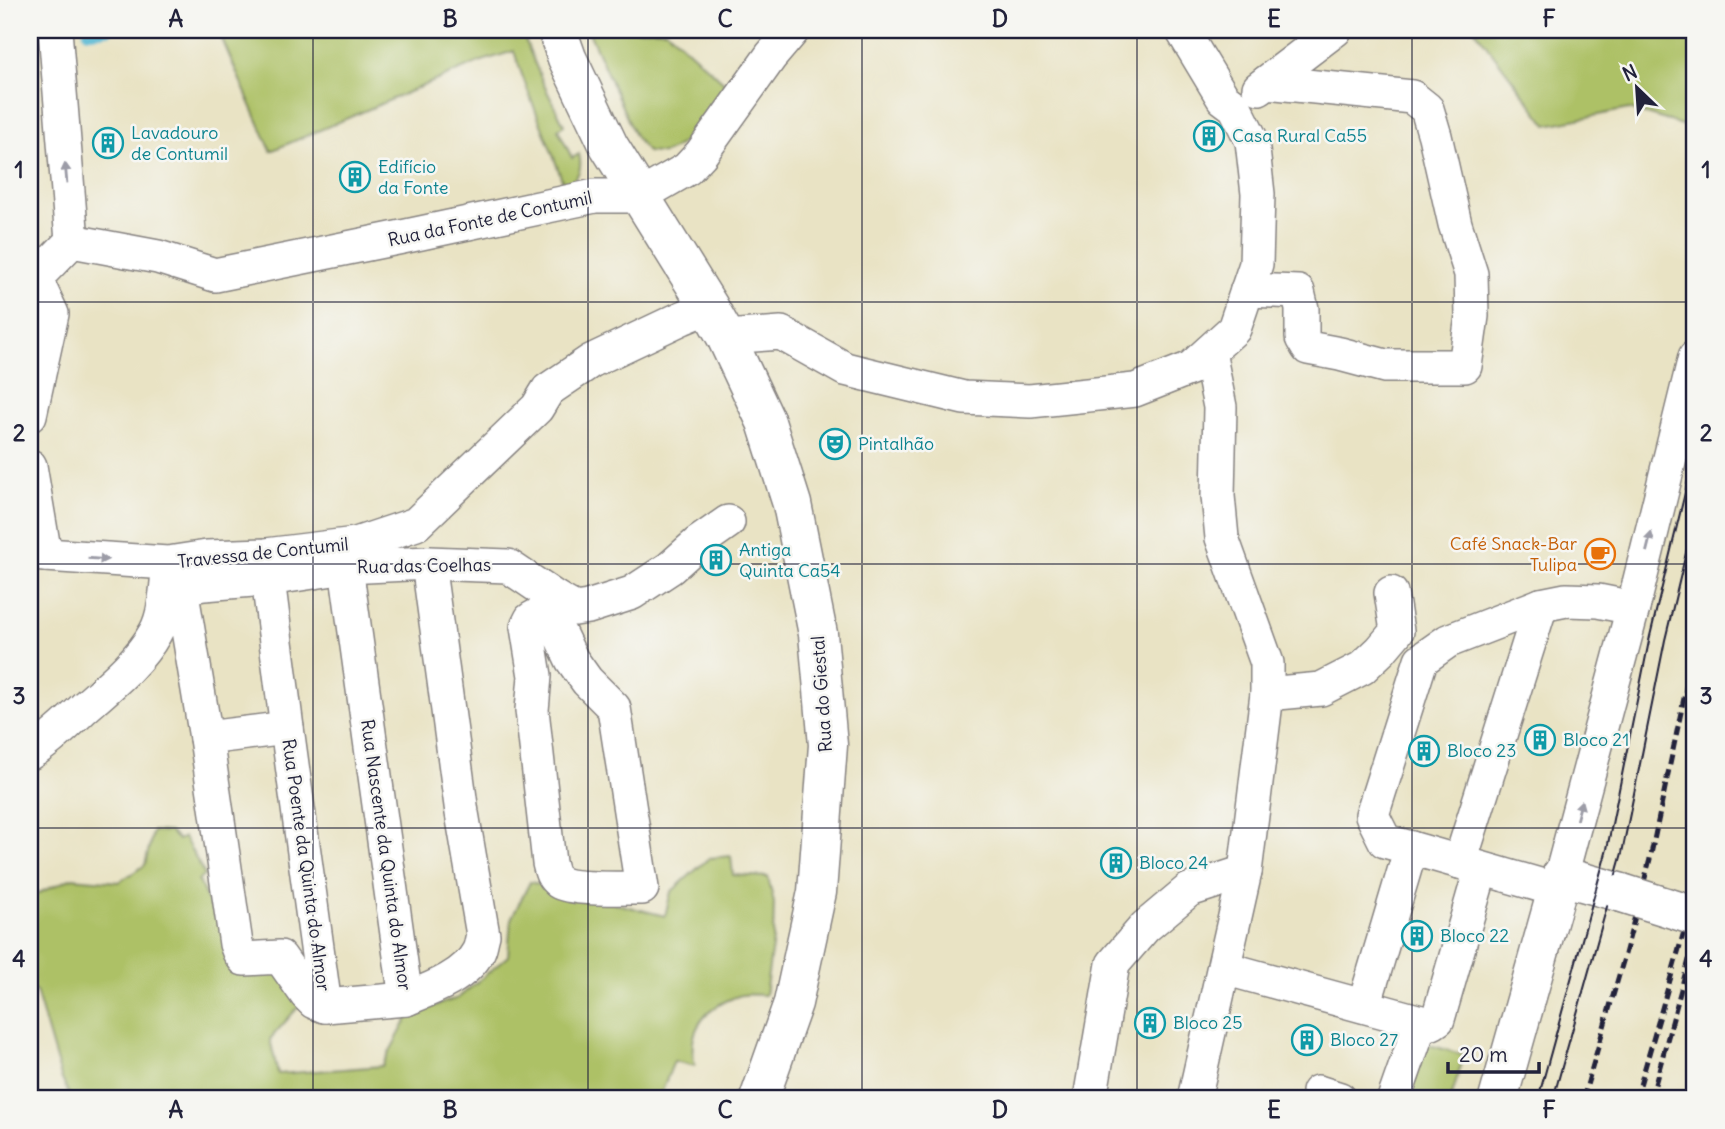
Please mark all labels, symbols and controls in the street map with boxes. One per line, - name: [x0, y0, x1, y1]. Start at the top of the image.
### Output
- text: A: [169, 4, 184, 33]
- text: B: [442, 4, 458, 33]
- text: C: [717, 4, 733, 33]
- text: D: [992, 4, 1008, 33]
- text: E: [1267, 4, 1281, 33]
- text: F: [1542, 4, 1556, 33]
- north arrow: [1602, 52, 1672, 122]
- text: N: [1619, 59, 1641, 86]
- building icon: Casa Rural Ca55: [1192, 119, 1226, 153]
- place label: Lavadouro de Contumil: [131, 121, 228, 165]
- place label: Casa Rural Ca55: [1232, 124, 1367, 147]
- building icon: Lavadouro de Contumil: [91, 126, 125, 160]
- text: 1: [14, 155, 24, 184]
- place label: Edifício da Fonte: [378, 155, 449, 199]
- text: 1: [1701, 155, 1711, 184]
- building icon: Edifício da Fonte: [338, 160, 372, 194]
- one-way arrow: [60, 162, 71, 184]
- street label: Rua da Fonte de Contumil: [386, 186, 594, 251]
- text: 2: [13, 418, 26, 447]
- text: 2: [1700, 418, 1713, 447]
- theatre icon: Pintalhão: [818, 427, 852, 461]
- place label: Pintalhão: [858, 432, 934, 455]
- one-way arrow: [1644, 531, 1655, 553]
- street label: Travessa de Contumil: [176, 532, 350, 573]
- place label: Café Snack-Bar Tulipa: [1450, 532, 1578, 576]
- cafe icon: Café Snack-Bar Tulipa: [1583, 537, 1617, 571]
- place label: Antiga Quinta Ca54: [739, 538, 841, 582]
- building icon: Antiga Quinta Ca54: [699, 543, 733, 577]
- one-way arrow: [87, 553, 109, 564]
- street label: Rua das Coelhas: [357, 553, 491, 578]
- street label: Rua do Giestal: [806, 635, 837, 753]
- text: 3: [12, 681, 26, 710]
- text: 3: [1699, 681, 1713, 710]
- street label: Rua Nascente da Quinta do Almor: [356, 718, 417, 993]
- building icon: Bloco 21: [1523, 723, 1557, 757]
- place label: Bloco 21: [1563, 728, 1629, 751]
- building icon: Bloco 23: [1407, 734, 1441, 768]
- street label: Rua Poente da Quinta do Almor: [277, 737, 336, 993]
- place label: Bloco 23: [1447, 739, 1516, 762]
- one-way arrow: [1574, 799, 1585, 821]
- building icon: Bloco 24: [1099, 846, 1133, 880]
- place label: Bloco 24: [1139, 851, 1208, 874]
- building icon: Bloco 22: [1400, 919, 1434, 953]
- place label: Bloco 22: [1440, 924, 1509, 947]
- text: 4: [12, 944, 26, 973]
- text: 4: [1699, 944, 1713, 973]
- building icon: Bloco 25: [1133, 1006, 1167, 1040]
- place label: Bloco 25: [1173, 1011, 1243, 1034]
- building icon: Bloco 27: [1290, 1023, 1324, 1057]
- place label: Bloco 27: [1330, 1028, 1398, 1051]
- scale bar: [1448, 1031, 1540, 1075]
- text: 20 m: [1459, 1041, 1508, 1068]
- text: A: [169, 1095, 184, 1124]
- text: B: [442, 1095, 458, 1124]
- text: C: [717, 1095, 733, 1124]
- text: D: [992, 1095, 1008, 1124]
- text: E: [1267, 1095, 1281, 1124]
- text: F: [1542, 1095, 1556, 1124]

